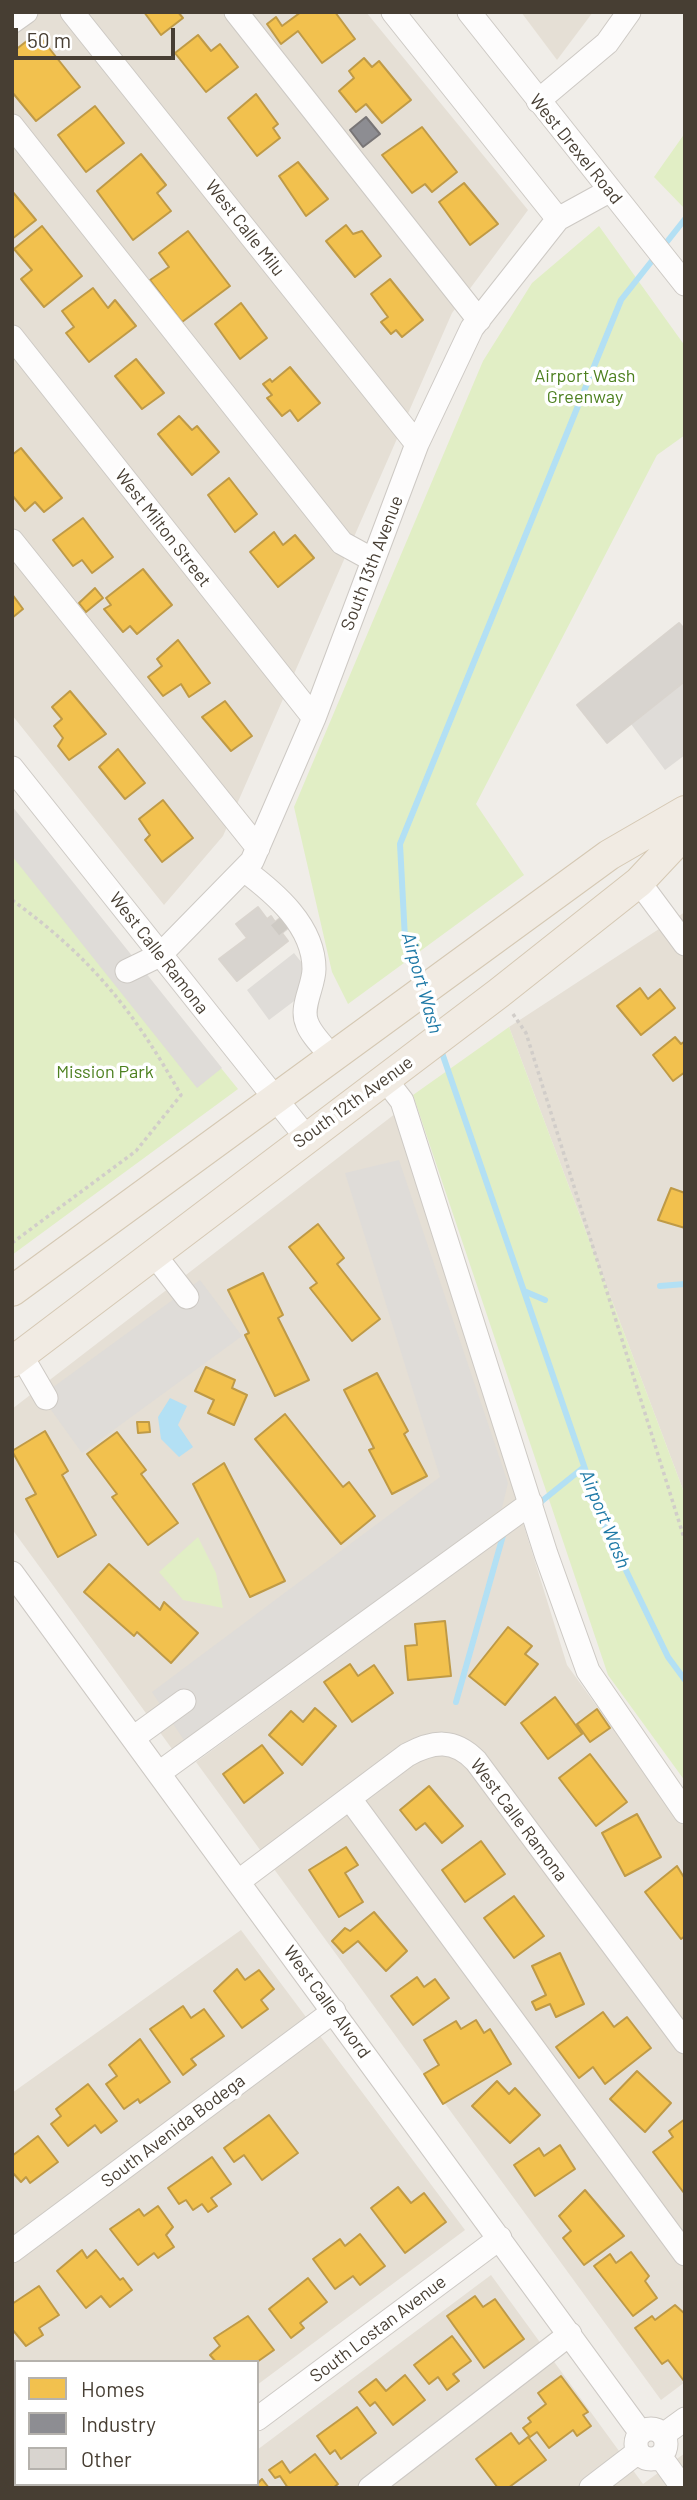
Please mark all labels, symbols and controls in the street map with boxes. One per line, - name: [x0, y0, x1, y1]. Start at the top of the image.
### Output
- scale bar: [18, 14, 178, 58]
- text: 50 m: [27, 27, 71, 52]
- street label: West Drexel Road: [525, 90, 627, 208]
- street label: West Calle Milu: [201, 176, 289, 280]
- park label: Airport Wash Greenway: [534, 365, 636, 408]
- street label: West Milton Street: [110, 465, 216, 591]
- street label: South 13th Avenue: [336, 493, 408, 633]
- street label: West Calle Ramona: [105, 888, 213, 1018]
- water label: Airport Wash: [397, 930, 447, 1036]
- street label: South 12th Avenue: [289, 1051, 417, 1153]
- park label: Mission Park: [56, 1061, 154, 1083]
- water label: Airport Wash: [575, 1466, 635, 1572]
- street label: West Calle Ramona: [466, 1754, 572, 1886]
- street label: West Calle Alvord: [279, 1941, 375, 2063]
- street label: South Avenida Bodega: [97, 2070, 249, 2192]
- street label: South Lostan Avenue: [306, 2271, 450, 2387]
- legend: [14, 2360, 259, 2486]
- text: Homes: [81, 2376, 145, 2401]
- text: Industry: [81, 2411, 156, 2436]
- text: Other: [81, 2446, 132, 2471]

